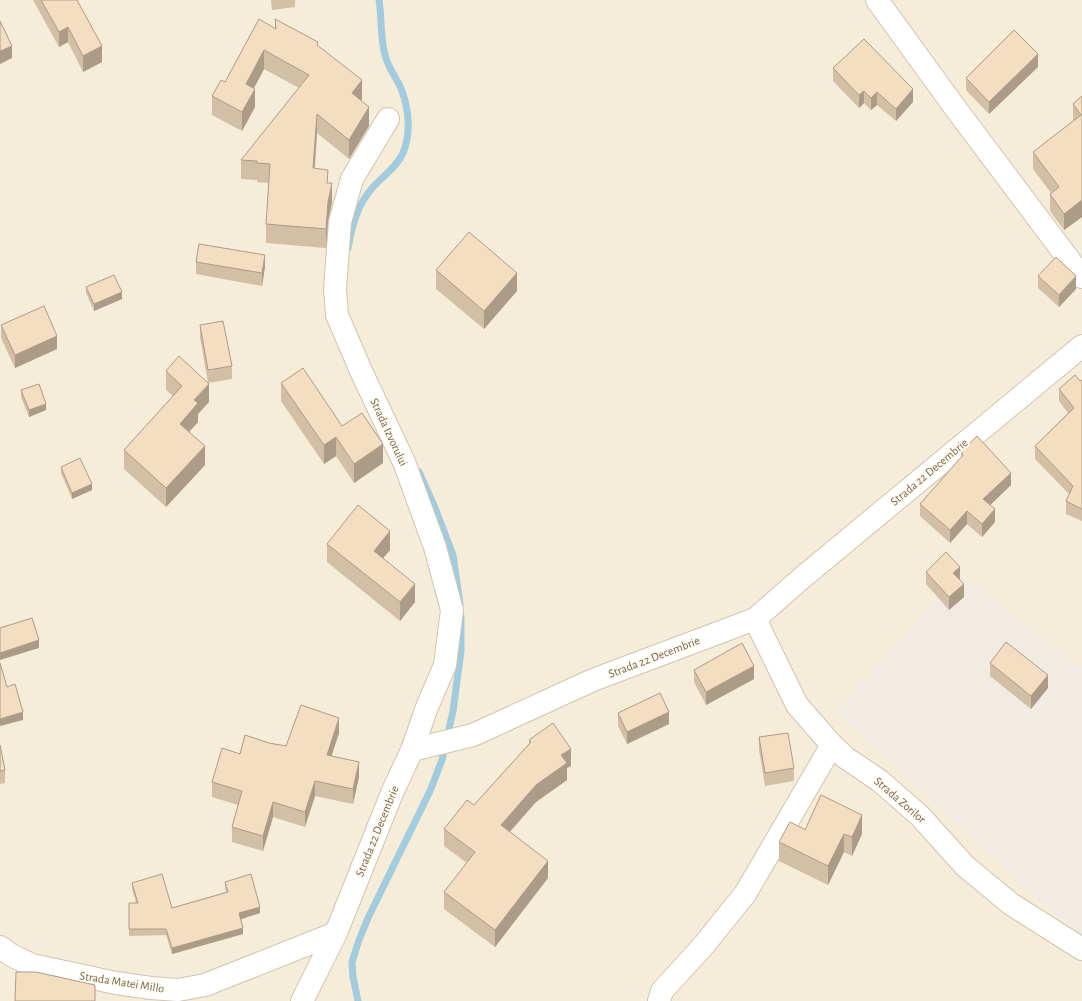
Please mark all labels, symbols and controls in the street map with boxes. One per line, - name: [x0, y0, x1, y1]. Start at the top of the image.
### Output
- street label: Strada Izvorului: [368, 396, 410, 468]
- street label: Strada 22 Decembrie: [888, 436, 970, 508]
- street label: Strada 22 Decembrie: [607, 634, 701, 680]
- street label: Strada Zorilor: [872, 775, 928, 826]
- street label: Strada 22 Decembrie: [353, 784, 401, 878]
- street label: Strada Matei Millo: [79, 969, 165, 995]

